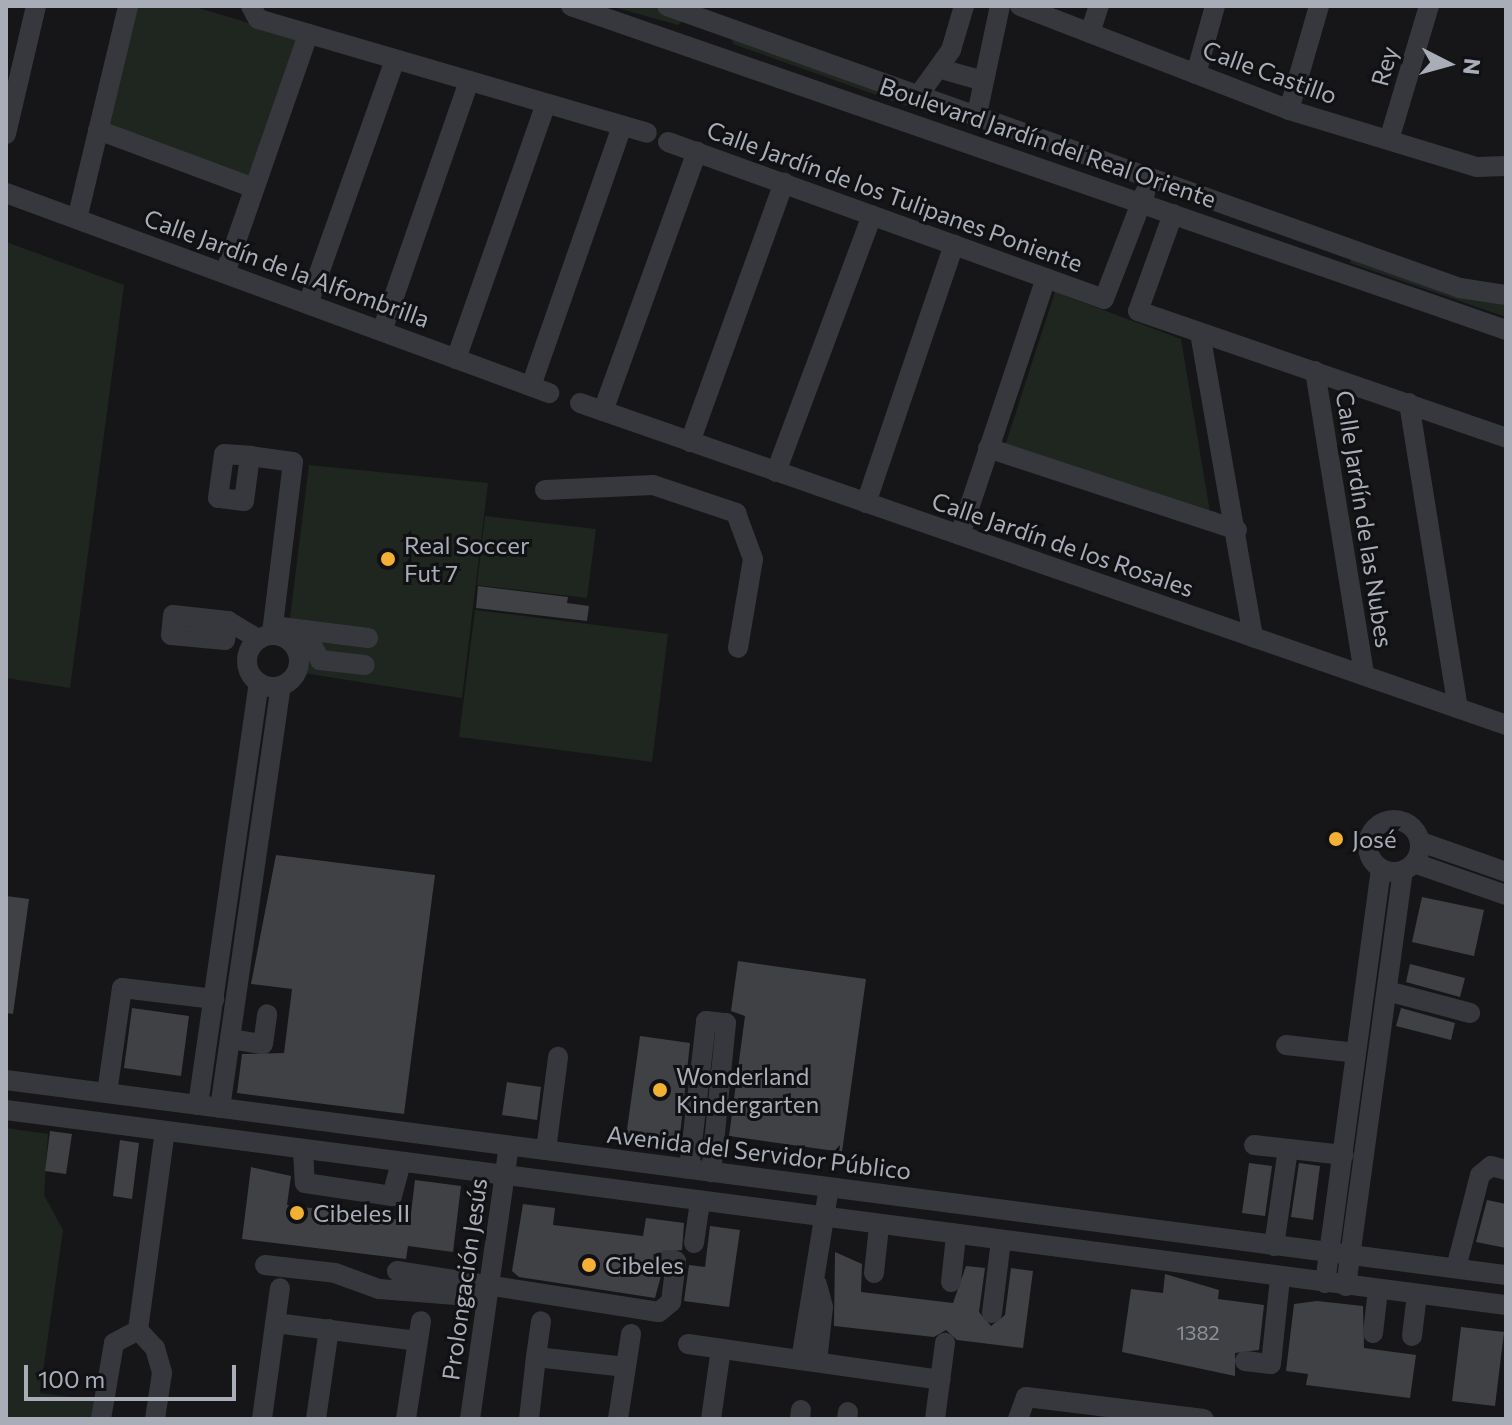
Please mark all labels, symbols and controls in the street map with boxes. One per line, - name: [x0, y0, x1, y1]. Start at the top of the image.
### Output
- north arrow: [1408, 24, 1488, 104]
- street label: Calle Castillo: [1199, 34, 1341, 110]
- street label: Rey: [1365, 43, 1403, 89]
- text: N: [1458, 57, 1487, 76]
- street label: Boulevard Jardín del Real Oriente: [876, 71, 1220, 213]
- street label: Calle Jardín de los Tulipanes Poniente: [703, 114, 1087, 278]
- street label: Calle Jardín de la Alfombrilla: [140, 203, 434, 333]
- street label: Calle Jardín de las Nubes: [1330, 388, 1400, 650]
- street label: Calle Jardín de los Rosales: [928, 486, 1198, 602]
- place label: Real Soccer Fut 7: [404, 531, 530, 587]
- marker: Real Soccer Fut 7: [379, 550, 397, 568]
- place label: José: [1352, 825, 1397, 853]
- marker: José: [1327, 830, 1345, 848]
- place label: Wonderland Kindergarten: [676, 1062, 819, 1118]
- marker: Wonderland Kindergarten: [651, 1081, 669, 1099]
- street label: Avenida del Servidor Público: [605, 1119, 913, 1185]
- street label: Prolongación Jesús: [436, 1176, 492, 1382]
- place label: Cibeles II: [313, 1199, 410, 1227]
- marker: Cibeles II: [288, 1204, 306, 1222]
- place label: Cibeles: [605, 1251, 684, 1279]
- marker: Cibeles: [580, 1256, 598, 1274]
- house number: 1382: [1176, 1320, 1220, 1344]
- scale bar: [28, 1349, 240, 1399]
- text: 100 m: [38, 1364, 105, 1393]

